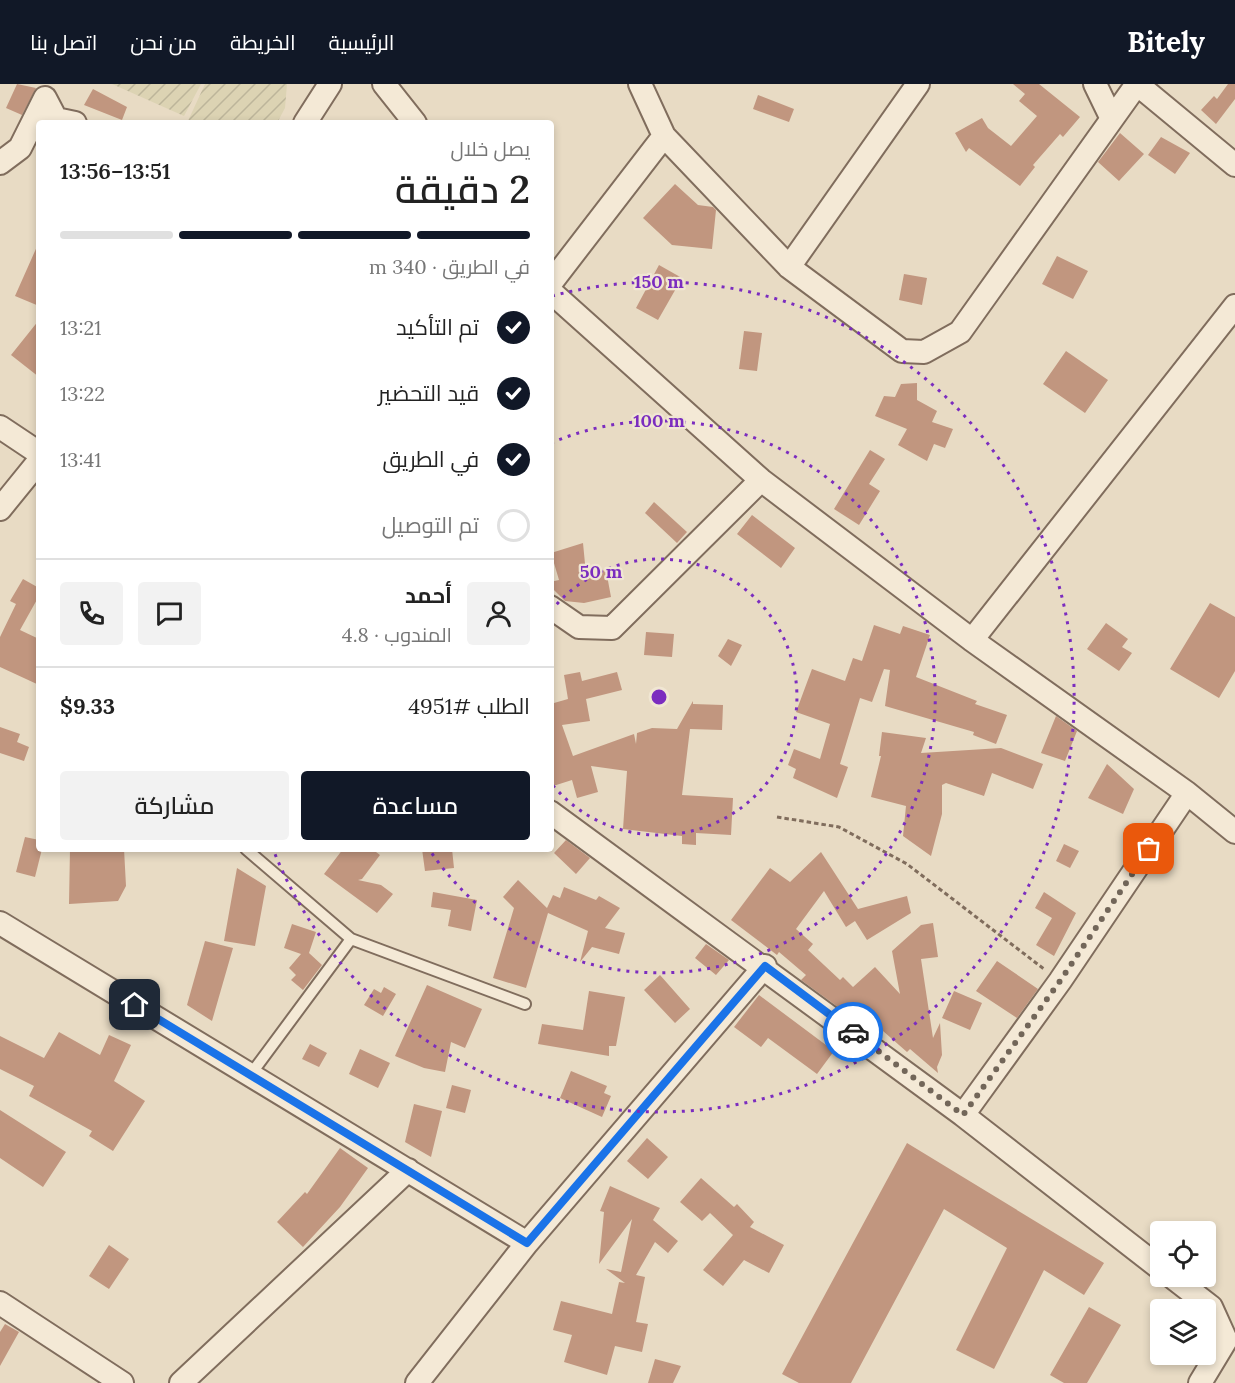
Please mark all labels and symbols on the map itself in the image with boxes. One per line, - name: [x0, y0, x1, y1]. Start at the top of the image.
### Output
- text: 150 m: [634, 270, 684, 293]
- text: 100 m: [633, 409, 685, 432]
- text: 50 m: [580, 560, 623, 583]
- centre of rings: [649, 687, 669, 707]
- pin: [1123, 823, 1174, 874]
- pin: [109, 979, 160, 1030]
- courier: [823, 1002, 883, 1062]

